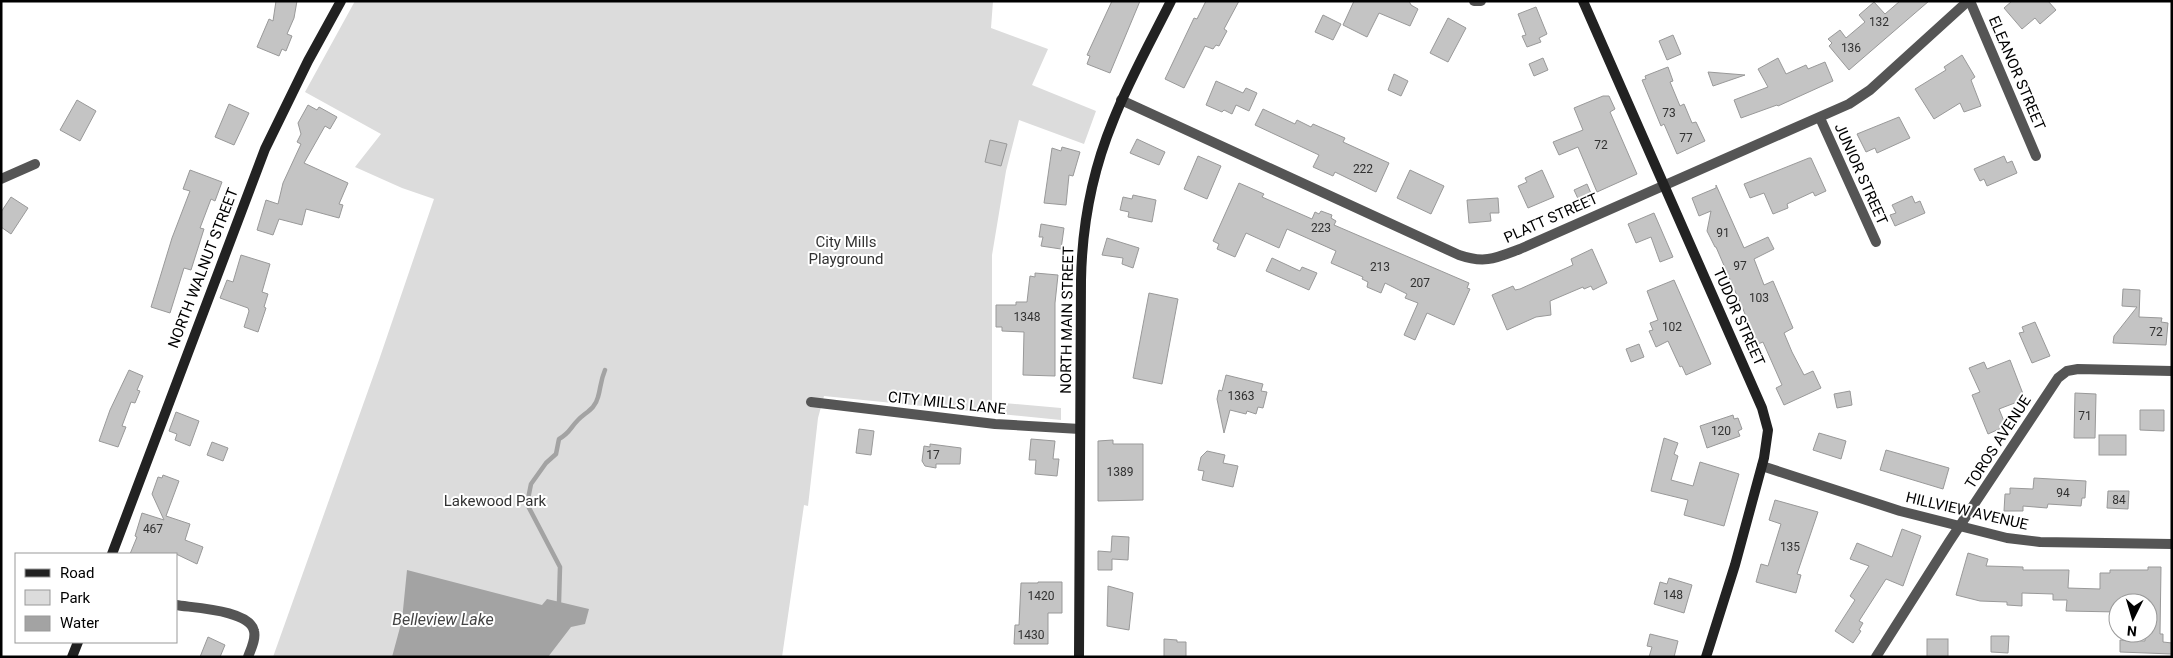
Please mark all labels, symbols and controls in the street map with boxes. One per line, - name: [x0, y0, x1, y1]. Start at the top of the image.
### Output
- street label: ELEANOR STREET: [1985, 13, 2049, 133]
- house number: 132: [1869, 15, 1889, 29]
- house number: 136: [1841, 41, 1861, 55]
- house number: 73: [1662, 106, 1676, 120]
- street label: JUNIOR STREET: [1831, 120, 1891, 228]
- house number: 77: [1679, 131, 1693, 145]
- house number: 72: [1594, 138, 1608, 152]
- house number: 222: [1353, 162, 1373, 176]
- street label: NORTH WALNUT STREET: [164, 185, 242, 351]
- street label: PLATT STREET: [1501, 189, 1601, 247]
- house number: 223: [1311, 221, 1331, 235]
- house number: 91: [1716, 226, 1730, 240]
- park label: City Mills Playground: [808, 233, 884, 268]
- street label: NORTH MAIN STREET: [1057, 246, 1077, 394]
- house number: 97: [1733, 259, 1747, 273]
- house number: 213: [1370, 260, 1390, 274]
- street label: TUDOR STREET: [1709, 265, 1769, 369]
- house number: 207: [1410, 276, 1430, 290]
- house number: 103: [1749, 291, 1769, 305]
- house number: 1348: [1014, 310, 1041, 324]
- house number: 102: [1662, 320, 1682, 334]
- house number: 72: [2149, 325, 2163, 339]
- street label: CITY MILLS LANE: [887, 388, 1007, 418]
- house number: 1363: [1228, 389, 1254, 403]
- street label: TOROS AVENUE: [1961, 392, 2035, 492]
- house number: 71: [2078, 409, 2092, 423]
- house number: 120: [1711, 424, 1731, 438]
- house number: 17: [926, 448, 940, 462]
- house number: 1389: [1107, 465, 1133, 479]
- house number: 94: [2056, 486, 2070, 500]
- street label: HILLVIEW AVENUE: [1904, 488, 2030, 534]
- park label: Lakewood Park: [444, 492, 547, 510]
- house number: 84: [2112, 493, 2126, 507]
- house number: 467: [143, 522, 163, 536]
- house number: 135: [1780, 540, 1800, 554]
- legend: [15, 553, 178, 643]
- text: Road: [60, 564, 94, 582]
- house number: 148: [1663, 588, 1683, 602]
- text: Park: [60, 589, 91, 607]
- house number: 1420: [1028, 589, 1055, 603]
- north arrow: [2108, 593, 2158, 643]
- water label: Belleview Lake: [392, 610, 494, 629]
- text: Water: [60, 614, 99, 632]
- text: N: [2126, 623, 2137, 639]
- house number: 1430: [1018, 628, 1045, 642]

